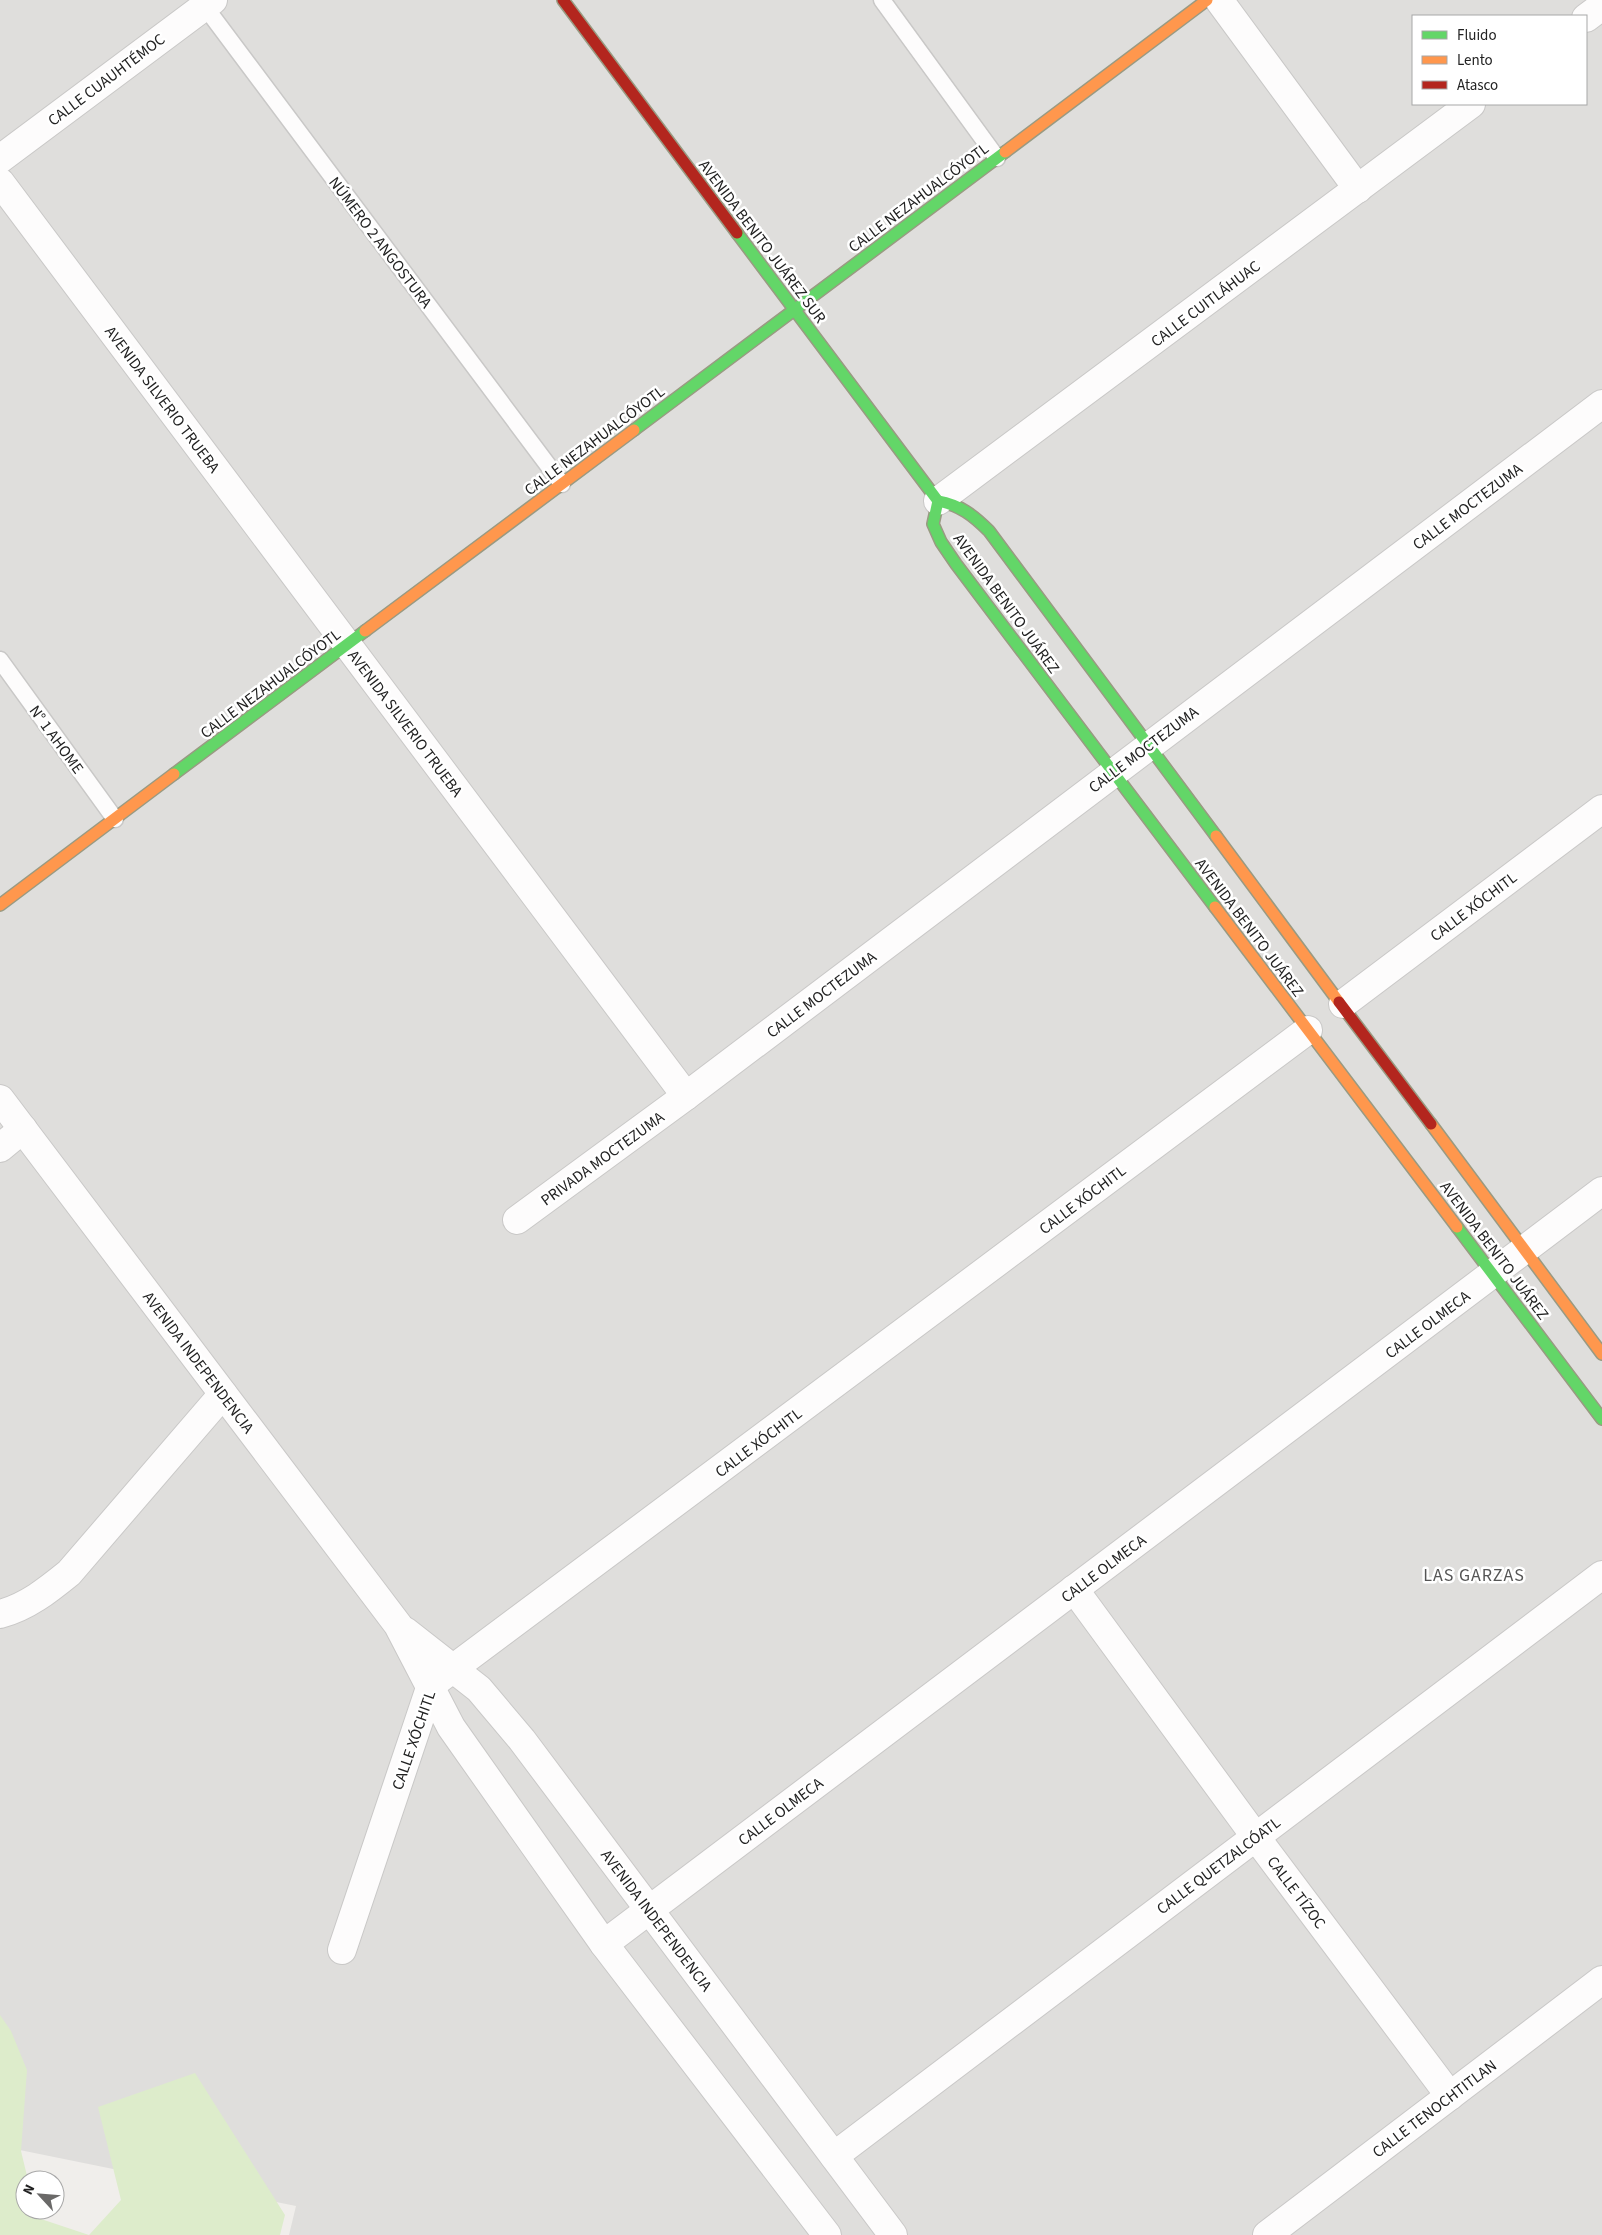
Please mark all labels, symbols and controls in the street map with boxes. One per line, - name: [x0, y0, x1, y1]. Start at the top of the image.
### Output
- legend: [1412, 15, 1587, 105]
- text: Fluido: [1457, 25, 1497, 46]
- street label: CALLE CUAUHTÉMOC: [43, 28, 170, 131]
- text: Lento: [1457, 50, 1493, 71]
- text: Atasco: [1457, 75, 1498, 96]
- street label: CALLE NEZAHUALCÓYOTL: [844, 138, 993, 258]
- street label: AVENIDA BENITO JUÁREZ SUR: [693, 155, 831, 328]
- street label: NÚMERO 2 ANGOSTURA: [324, 172, 437, 313]
- street label: CALLE CUITLÁHUAC: [1146, 255, 1265, 352]
- street label: AVENIDA SILVERIO TRUEBA: [100, 322, 225, 478]
- street label: CALLE NEZAHUALCÓYOTL: [520, 381, 669, 501]
- street label: CALLE MOCTEZUMA: [1408, 458, 1527, 555]
- street label: AVENIDA BENITO JUÁREZ: [948, 529, 1065, 678]
- street label: CALLE NEZAHUALCÓYOTL: [196, 624, 345, 744]
- street label: AVENIDA SILVERIO TRUEBA: [343, 646, 468, 802]
- street label: N° 1 AHOME: [24, 701, 89, 778]
- street label: CALLE MOCTEZUMA: [1084, 701, 1203, 798]
- street label: AVENIDA BENITO JUÁREZ: [1190, 854, 1309, 1001]
- street label: CALLE XÓCHITL: [1426, 867, 1522, 947]
- street label: CALLE MOCTEZUMA: [762, 946, 881, 1043]
- street label: PRIVADA MOCTEZUMA: [536, 1106, 669, 1211]
- street label: CALLE XÓCHITL: [1035, 1160, 1131, 1240]
- street label: AVENIDA BENITO JUÁREZ: [1435, 1177, 1554, 1324]
- street label: CALLE OLMECA: [1381, 1285, 1475, 1364]
- street label: AVENIDA INDEPENDENCIA: [137, 1287, 259, 1438]
- street label: CALLE XÓCHITL: [711, 1403, 807, 1483]
- street label: CALLE OLMECA: [1057, 1529, 1151, 1608]
- district label: LAS GARZAS: [1423, 1563, 1525, 1588]
- street label: CALLE XÓCHITL: [387, 1688, 441, 1793]
- street label: CALLE OLMECA: [734, 1772, 828, 1851]
- street label: CALLE QUETZALCÓATL: [1152, 1812, 1285, 1920]
- street label: AVENIDA INDEPENDENCIA: [595, 1845, 717, 1996]
- street label: CALLE TÍZOC: [1262, 1852, 1331, 1934]
- street label: CALLE TENOCHTITLAN: [1368, 2055, 1501, 2163]
- north arrow: [15, 2170, 65, 2220]
- text: N: [18, 2181, 40, 2198]

